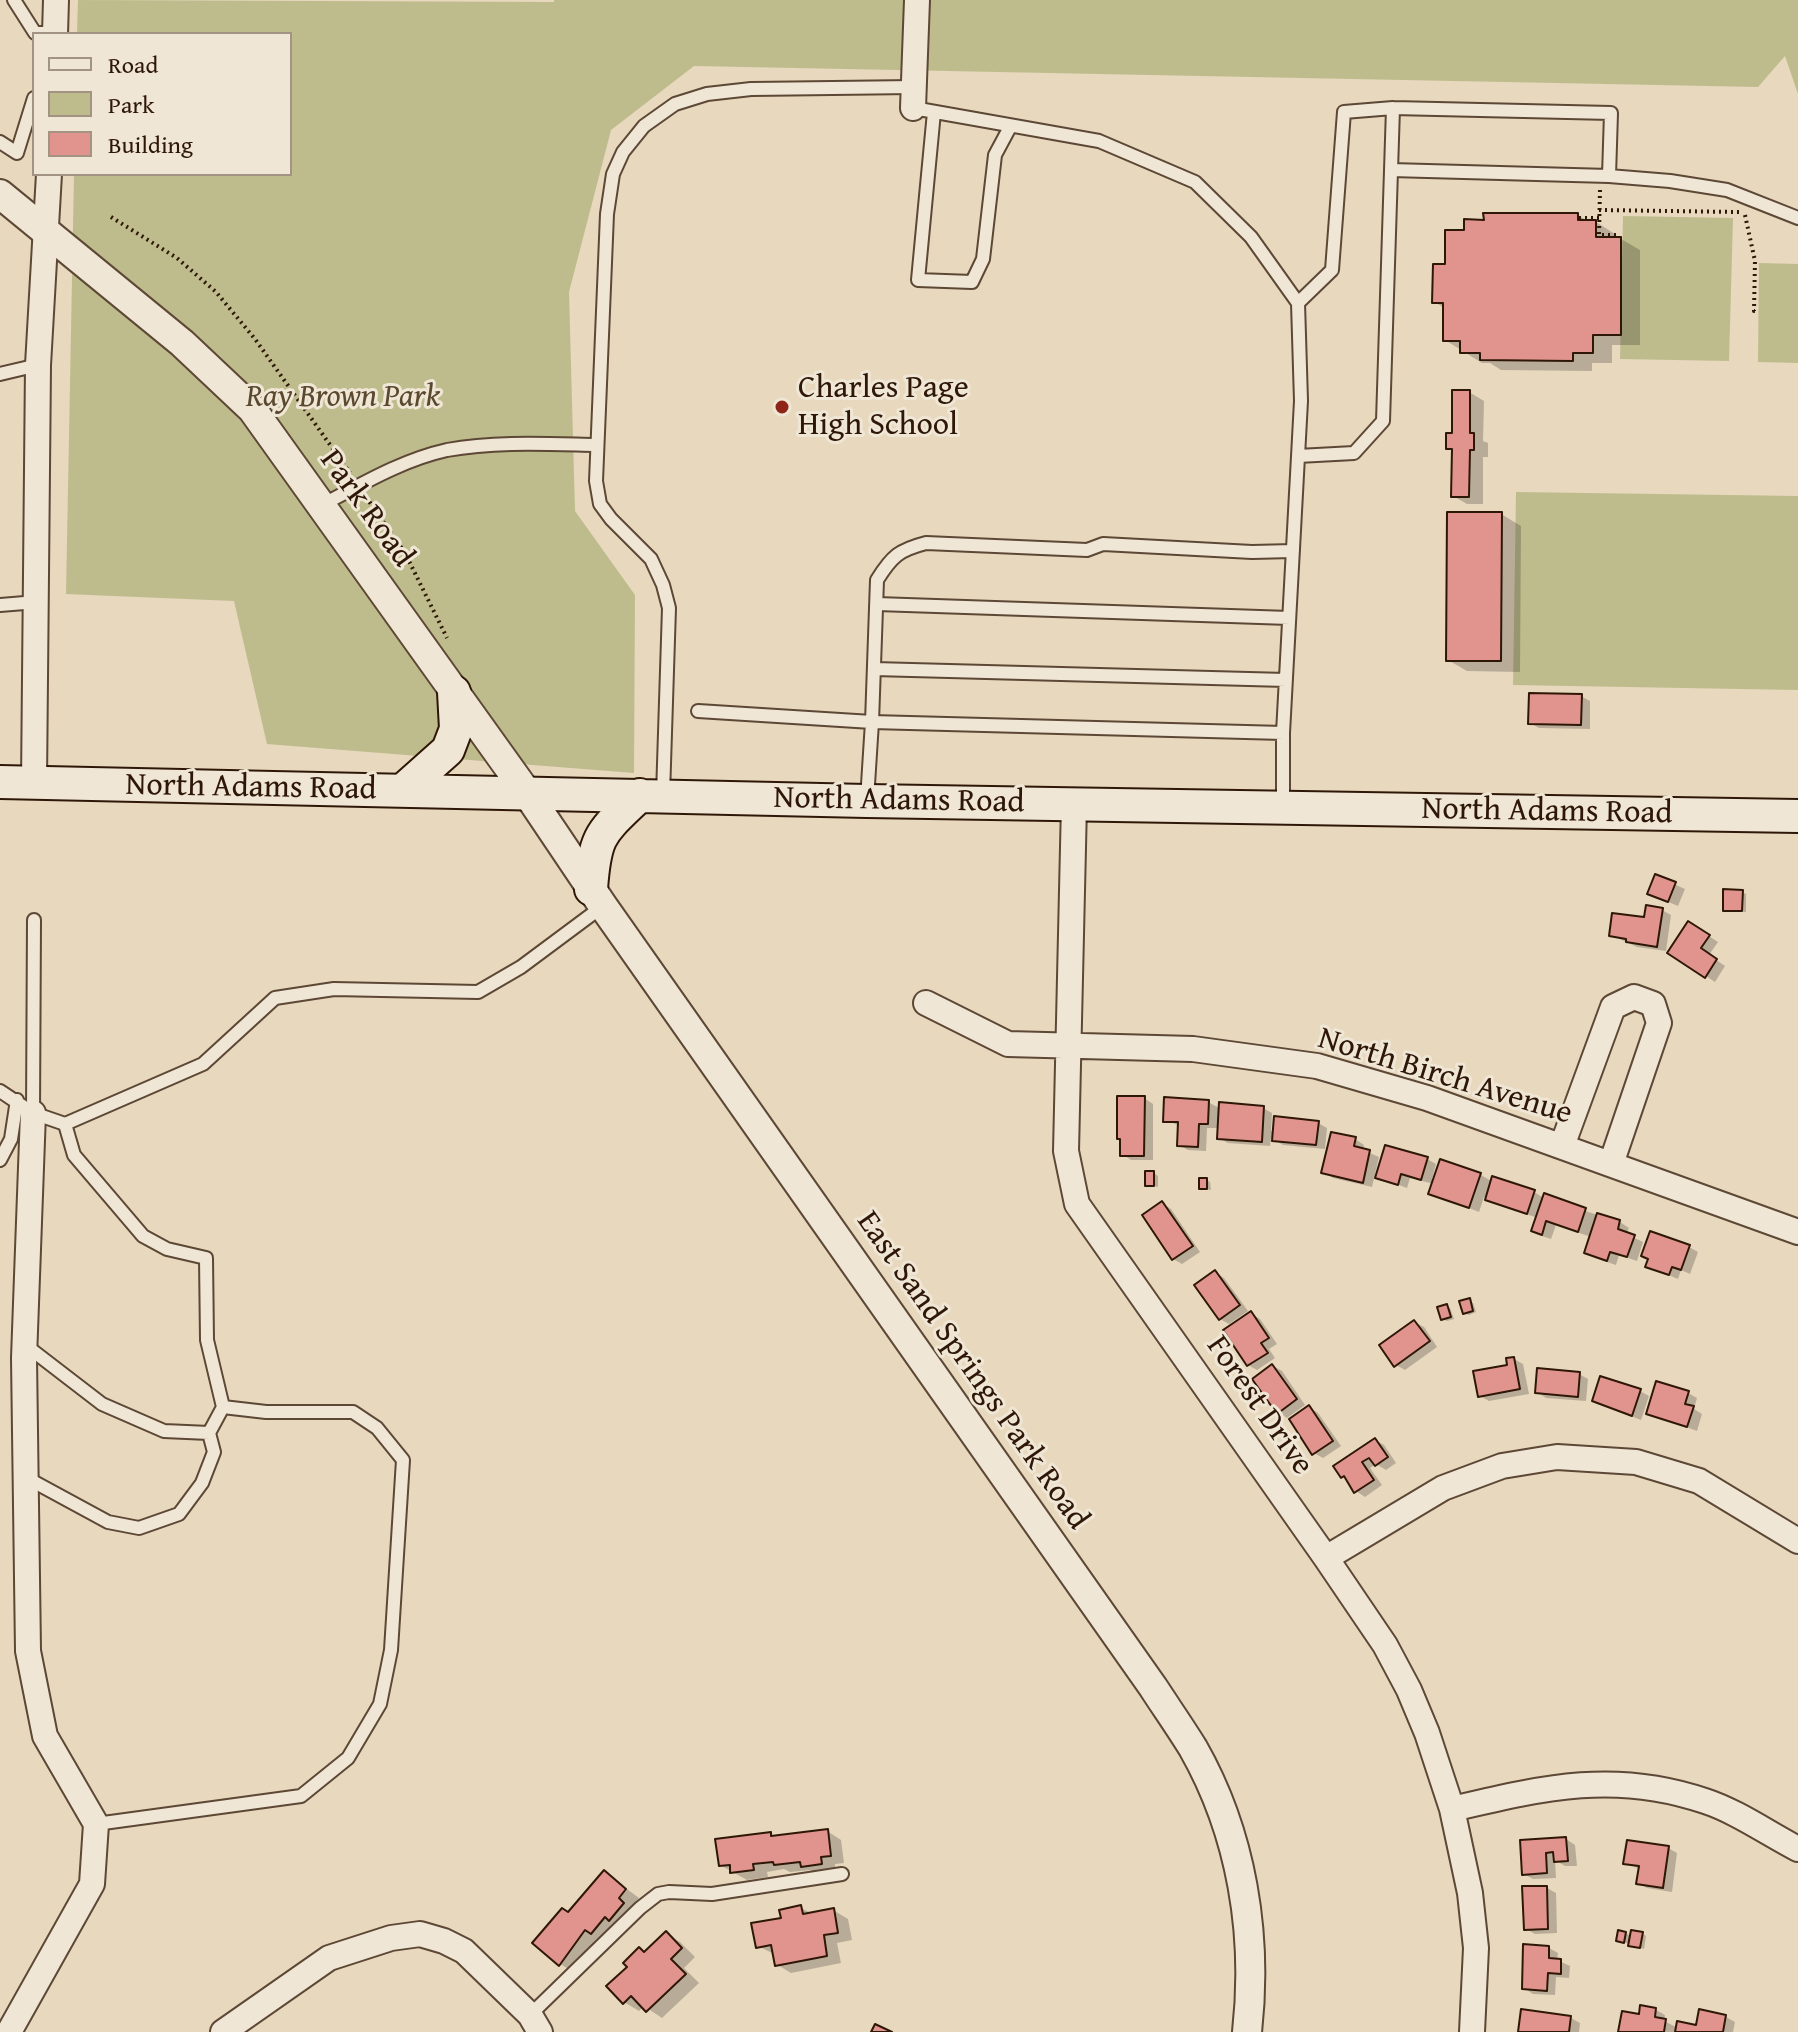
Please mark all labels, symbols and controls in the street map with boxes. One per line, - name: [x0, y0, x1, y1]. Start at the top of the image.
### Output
- legend: [32, 32, 292, 176]
- text: Road: [108, 47, 158, 82]
- text: Park: [108, 87, 154, 122]
- text: Building: [108, 127, 193, 162]
- place label: Charles Page High School: [798, 370, 969, 445]
- park label: Ray Brown Park: [246, 379, 440, 417]
- marker: Charles Page High School: [773, 398, 791, 416]
- street label: Park Road: [311, 443, 421, 575]
- street label: North Adams Road: [125, 767, 377, 809]
- street label: North Adams Road: [773, 780, 1025, 822]
- street label: North Adams Road: [1421, 791, 1673, 833]
- street label: North Birch Avenue: [1313, 1020, 1577, 1134]
- street label: East Sand Springs Park Road: [847, 1204, 1097, 1538]
- street label: Forest Drive: [1197, 1329, 1321, 1483]

